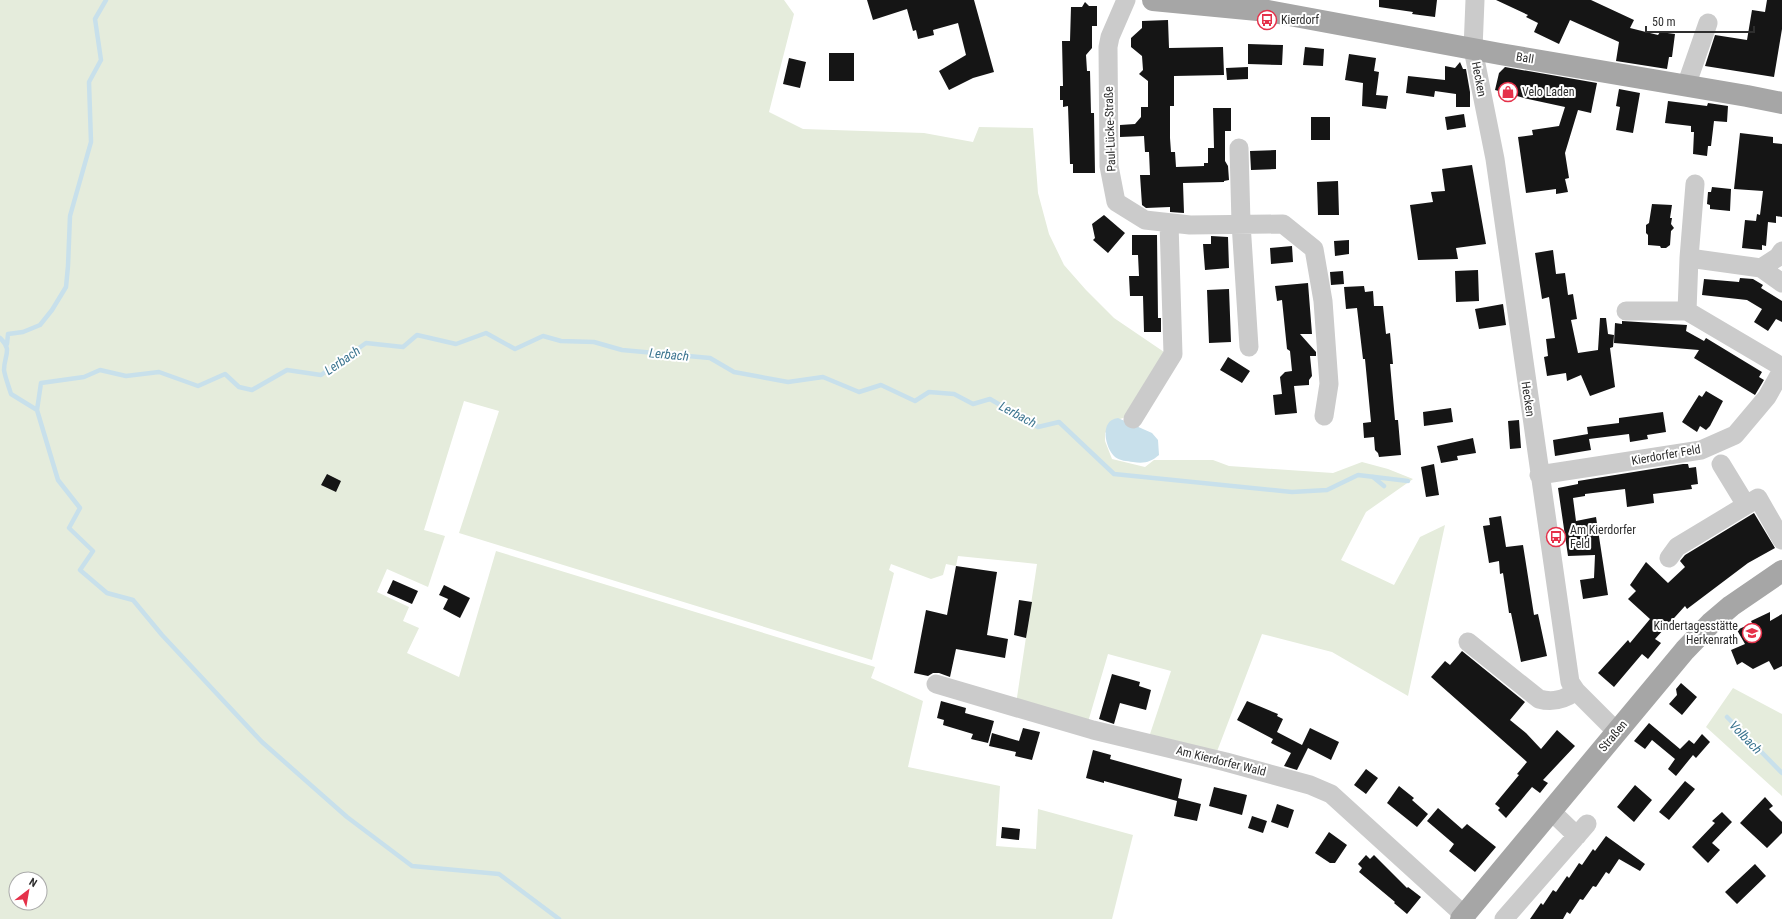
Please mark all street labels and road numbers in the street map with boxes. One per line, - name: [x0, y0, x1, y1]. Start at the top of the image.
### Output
- street label: Ball: [1515, 50, 1535, 66]
- street label: Hecken: [1469, 60, 1489, 98]
- street label: Paul-Lücke-Straße: [1102, 86, 1118, 172]
- street label: Hecken: [1519, 381, 1537, 418]
- street label: Kierdorfer Feld: [1630, 442, 1702, 468]
- street label: Straßen: [1596, 717, 1630, 755]
- street label: Am Kierdorfer Wald: [1175, 743, 1267, 779]

